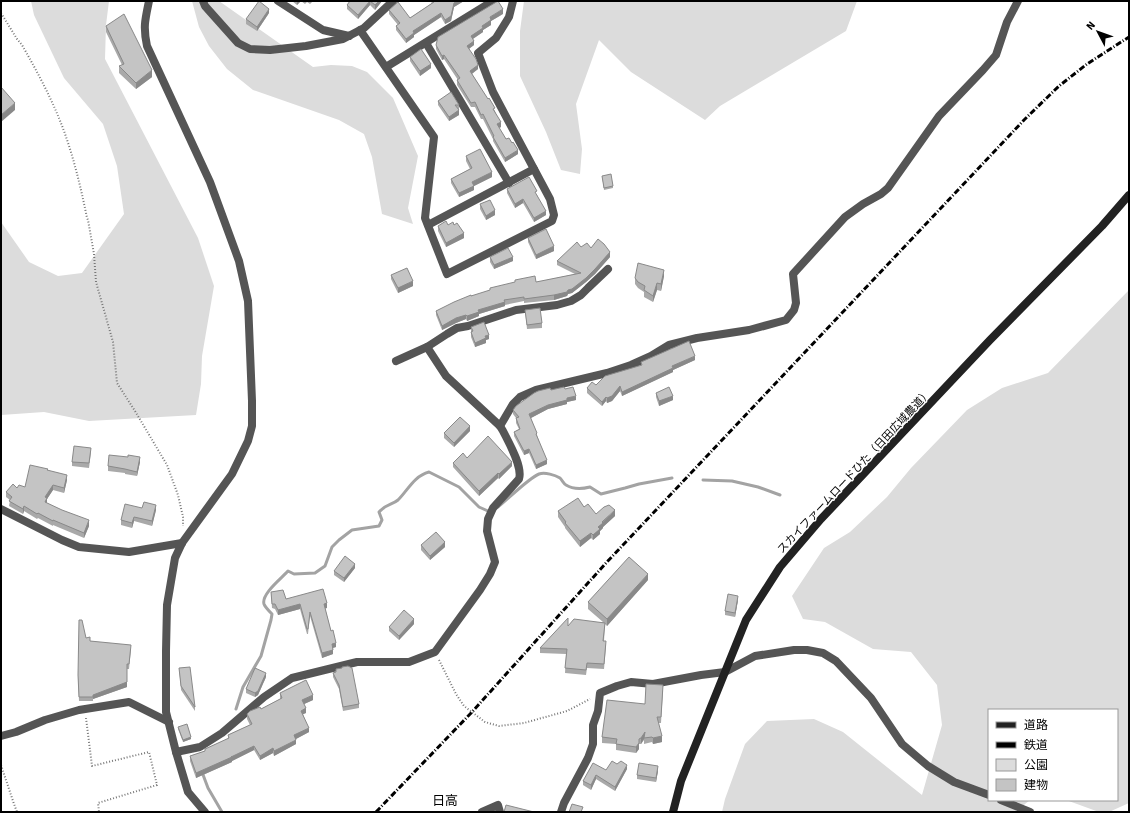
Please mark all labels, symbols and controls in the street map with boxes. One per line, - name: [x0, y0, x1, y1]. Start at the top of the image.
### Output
- north arrow: [1078, 12, 1118, 52]
- text: N: [1083, 18, 1099, 33]
- street label: スカイファームロードひた（日田広域農道）: [774, 386, 935, 557]
- legend: [988, 709, 1118, 801]
- text: 道路: [1024, 717, 1048, 734]
- text: 鉄道: [1024, 737, 1048, 754]
- text: 公園: [1024, 757, 1048, 774]
- text: 建物: [1024, 777, 1048, 794]
- district label: 日高: [432, 792, 458, 810]

